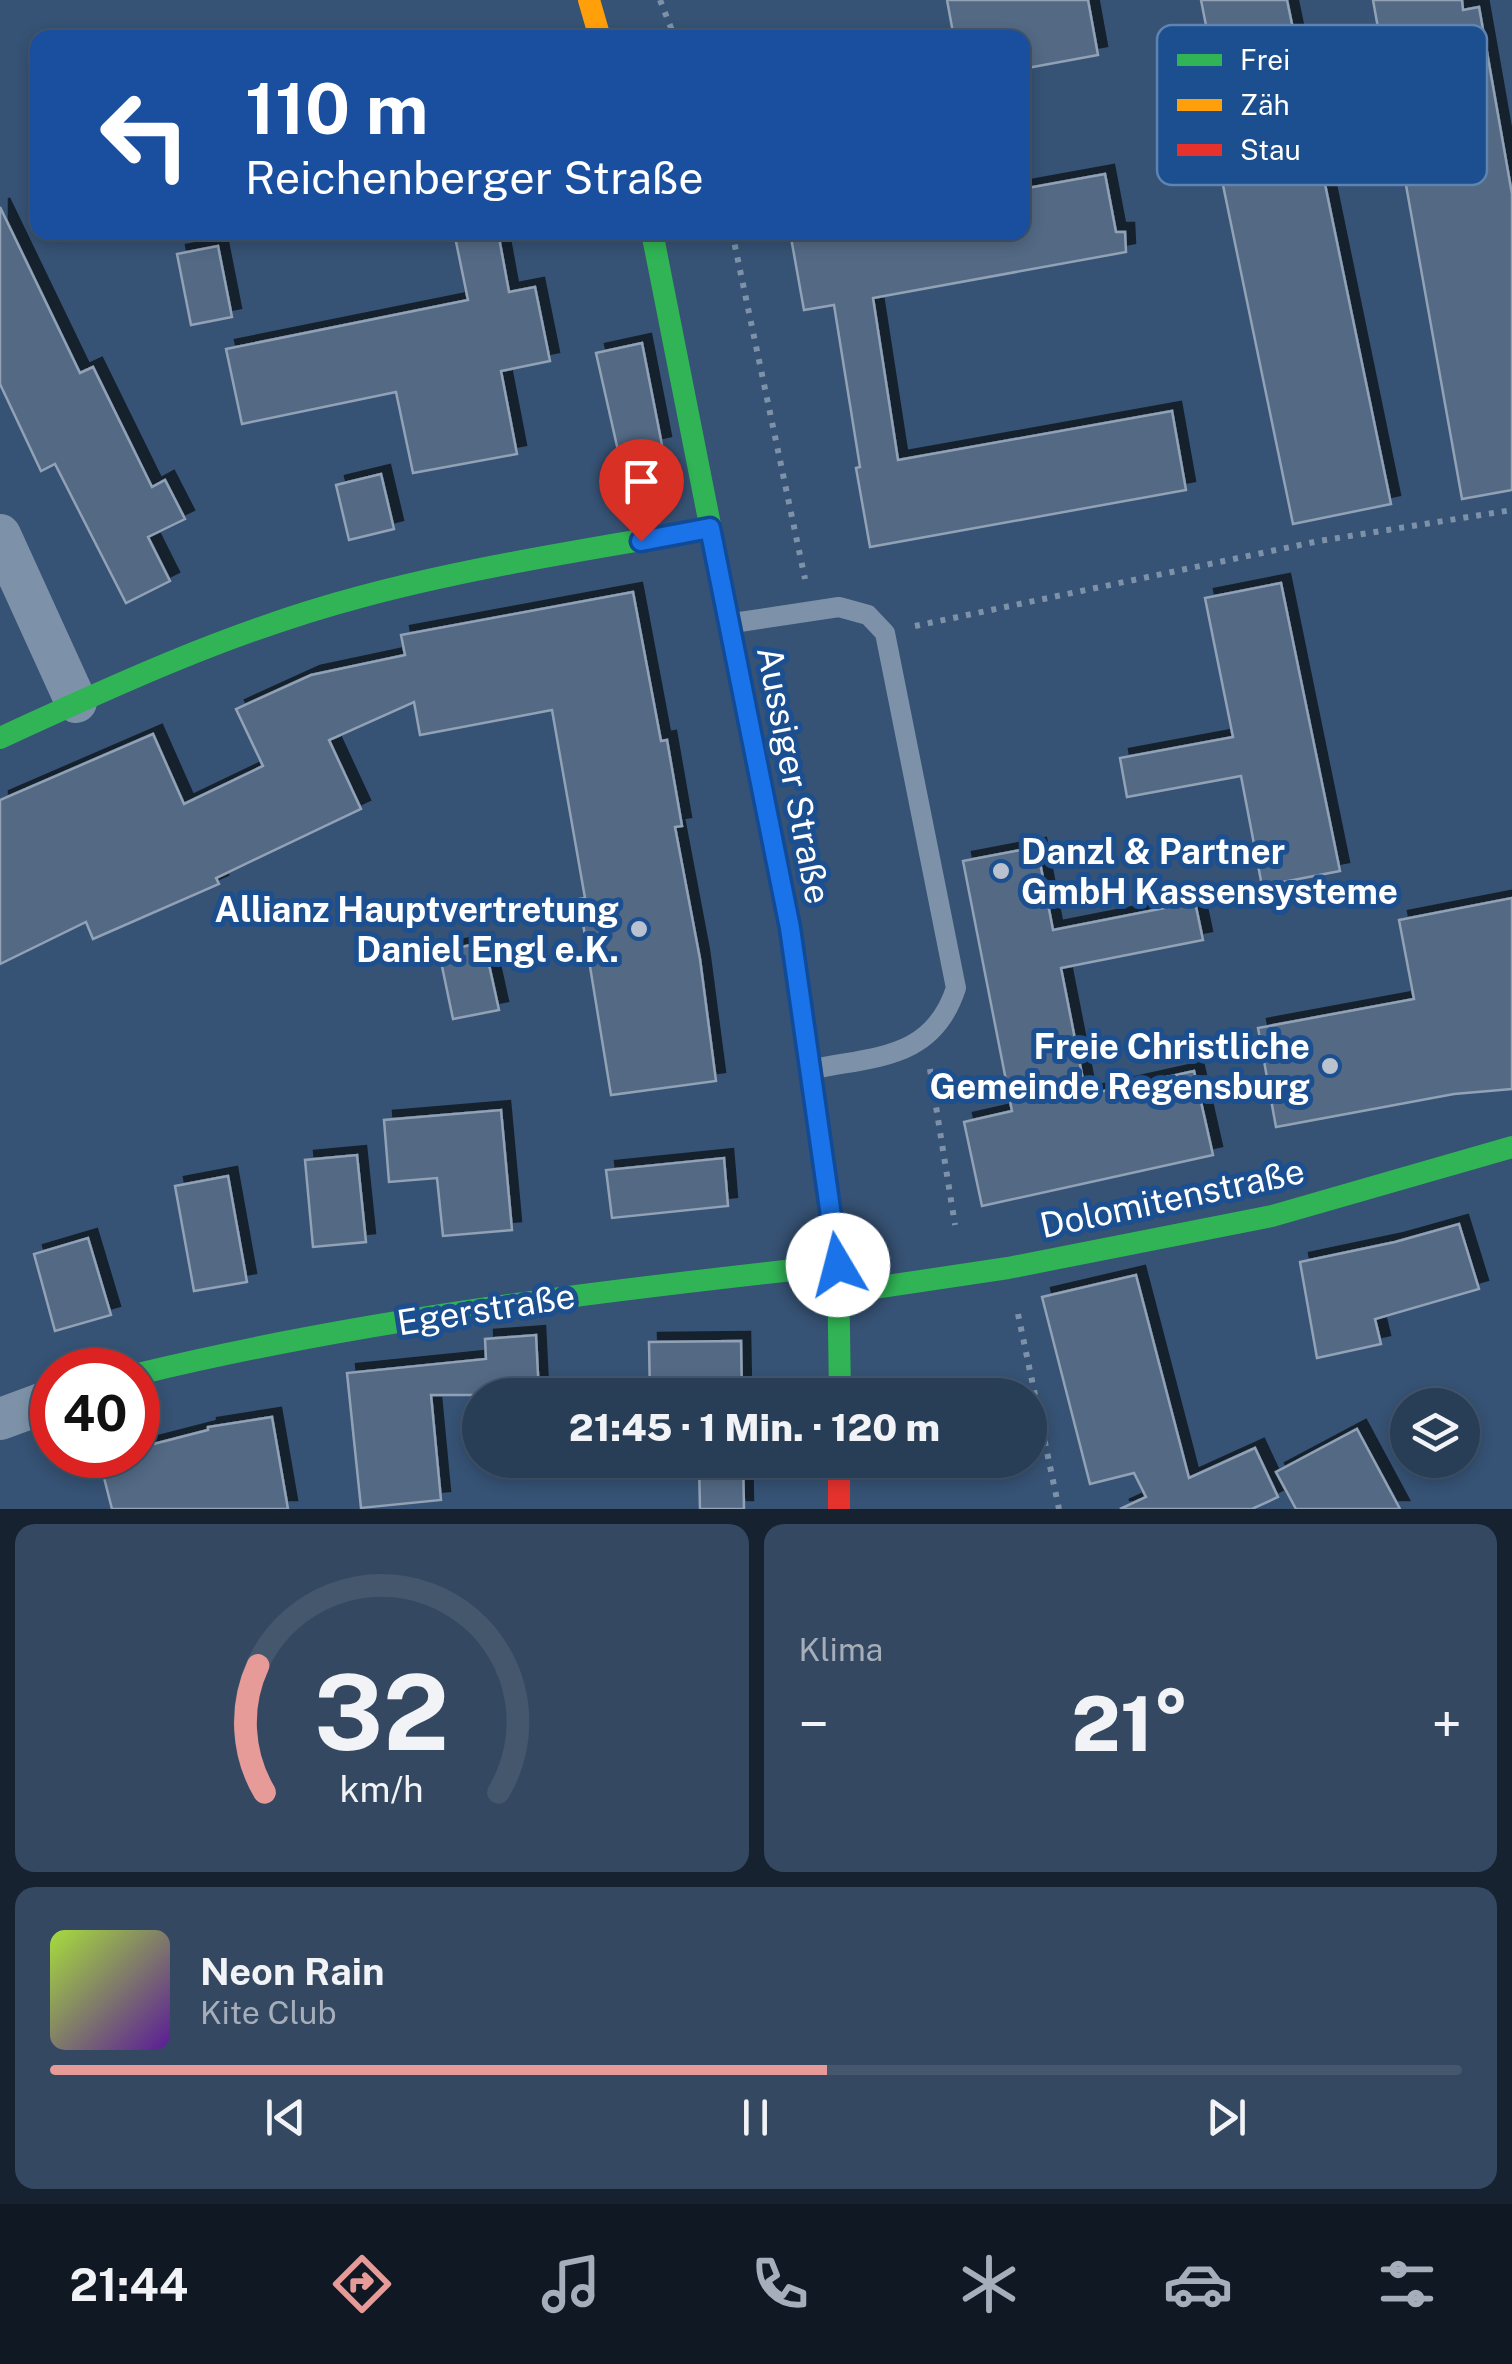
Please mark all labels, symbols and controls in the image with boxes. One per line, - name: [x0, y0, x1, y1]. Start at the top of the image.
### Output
- legend: [1157, 25, 1487, 185]
- text: Frei: [1240, 43, 1290, 76]
- text: 110 m: [245, 67, 429, 150]
- icon: left: [80, 70, 210, 200]
- text: Zäh: [1240, 88, 1290, 121]
- text: Stau: [1240, 133, 1301, 166]
- text: Reichenberger Straße: [245, 151, 704, 204]
- pin: [599, 439, 684, 542]
- icon: arrive: [614, 454, 669, 509]
- street label: Aussiger Straße: [749, 643, 839, 907]
- place label: Danzl & Partner GmbH Kassensysteme: [1021, 831, 1398, 912]
- marker: Danzl & Partner GmbH Kassensysteme: [990, 860, 1012, 882]
- place label: Allianz Hauptvertretung Daniel Engl e.K.: [214, 889, 619, 970]
- marker: Allianz Hauptvertretung Daniel Engl e.K.: [628, 918, 650, 940]
- place label: Freie Christliche Gemeinde Regensburg: [930, 1026, 1310, 1107]
- marker: Freie Christliche Gemeinde Regensburg: [1319, 1055, 1341, 1077]
- street label: Dolomitenstraße: [1036, 1150, 1308, 1246]
- position arrow: [786, 1213, 890, 1317]
- street label: Egerstraße: [394, 1275, 578, 1343]
- speed limit sign: 40: [30, 1348, 160, 1478]
- map controls: [1390, 1388, 1480, 1478]
- button: layers: [1390, 1388, 1480, 1478]
- text: 21:45 · 1 Min. · 120 m: [569, 1405, 940, 1450]
- text: Klima: [799, 1631, 883, 1668]
- text: 32: [314, 1651, 449, 1773]
- text: 21°: [1071, 1680, 1189, 1768]
- text: −: [799, 1692, 829, 1756]
- text: +: [1432, 1692, 1462, 1756]
- text: km/h: [340, 1768, 424, 1810]
- text: Neon Rain: [200, 1949, 384, 1994]
- text: Kite Club: [200, 1994, 337, 2031]
- icon: previous: [258, 2090, 313, 2145]
- icon: pause: [728, 2090, 783, 2145]
- icon: next: [1199, 2090, 1254, 2145]
- icon: directions: [327, 2249, 397, 2319]
- icon: music: [536, 2249, 606, 2319]
- icon: phone: [745, 2249, 815, 2319]
- icon: climate: [954, 2249, 1024, 2319]
- icon: car: [1163, 2249, 1233, 2319]
- icon: filters: [1372, 2249, 1442, 2319]
- text: 21:44: [70, 2258, 188, 2311]

